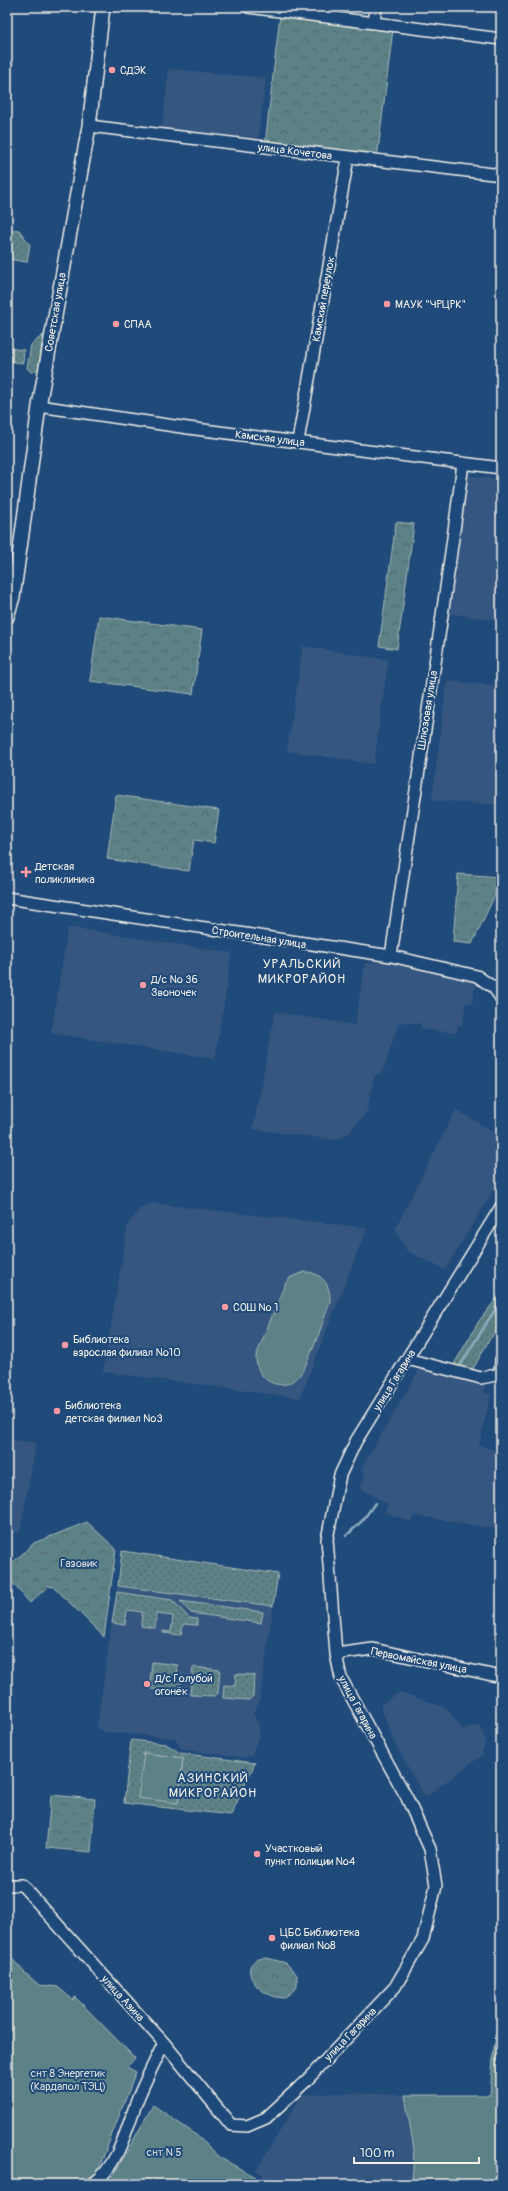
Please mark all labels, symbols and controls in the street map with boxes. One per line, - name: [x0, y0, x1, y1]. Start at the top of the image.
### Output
- place label: СДЭК: [120, 64, 146, 77]
- marker: СДЭК: [107, 65, 117, 75]
- street label: улица Кочетова: [256, 140, 333, 163]
- street label: Камский переулок: [310, 255, 337, 343]
- street label: Советская улица: [42, 271, 69, 353]
- place label: МАУК "ЧРЦРК": [395, 298, 466, 311]
- marker: МАУК "ЧРЦРК": [382, 299, 392, 309]
- place label: СПАА: [124, 318, 152, 331]
- marker: СПАА: [111, 319, 121, 329]
- street label: Камская улица: [234, 428, 305, 449]
- street label: Шлюзовая улица: [415, 670, 440, 751]
- place label: Детская поликлиника: [34, 860, 95, 886]
- marker: Детская поликлиника: [20, 866, 32, 878]
- street label: Строительная улица: [211, 924, 307, 951]
- district label: УРАЛЬСКИЙ МИКРОРАЙОН: [258, 956, 346, 987]
- place label: Д/с № 36 Звоночек: [150, 973, 198, 999]
- marker: Д/с № 36 Звоночек: [138, 980, 148, 990]
- place label: СОШ № 1: [233, 1301, 278, 1314]
- marker: СОШ № 1: [220, 1302, 230, 1312]
- place label: Библиотека взрослая филиал №10: [73, 1333, 181, 1359]
- marker: Библиотека взрослая филиал №10: [60, 1340, 70, 1350]
- street label: улица Гагарина: [370, 1347, 418, 1414]
- place label: Библиотека детская филиал №3: [65, 1399, 163, 1425]
- marker: Библиотека детская филиал №3: [52, 1406, 62, 1416]
- park label: Газовик: [60, 1557, 98, 1570]
- street label: Первомайская улица: [370, 1645, 468, 1676]
- place label: Д/с Голубой огонёк: [154, 1672, 213, 1698]
- street label: улица Гагарина: [335, 1673, 380, 1741]
- marker: Д/с Голубой огонёк: [142, 1679, 152, 1689]
- district label: АЗИНСКИЙ МИКРОРАЙОН: [169, 1770, 257, 1801]
- place label: Участковый пункт полиции №4: [265, 1842, 356, 1868]
- marker: Участковый пункт полиции №4: [252, 1849, 262, 1859]
- place label: ЦБС Библиотека филиал №8: [280, 1926, 360, 1952]
- marker: ЦБС Библиотека филиал №8: [267, 1933, 277, 1943]
- street label: улица Азина: [98, 1972, 147, 2024]
- street label: улица Гагарина: [321, 2005, 379, 2065]
- park label: снт 8 Энергетик (Кардапол ТЭЦ): [30, 2067, 106, 2093]
- scale bar: [354, 2139, 479, 2165]
- park label: снт N 5: [147, 2146, 181, 2159]
- text: 100 m: [360, 2146, 395, 2161]

